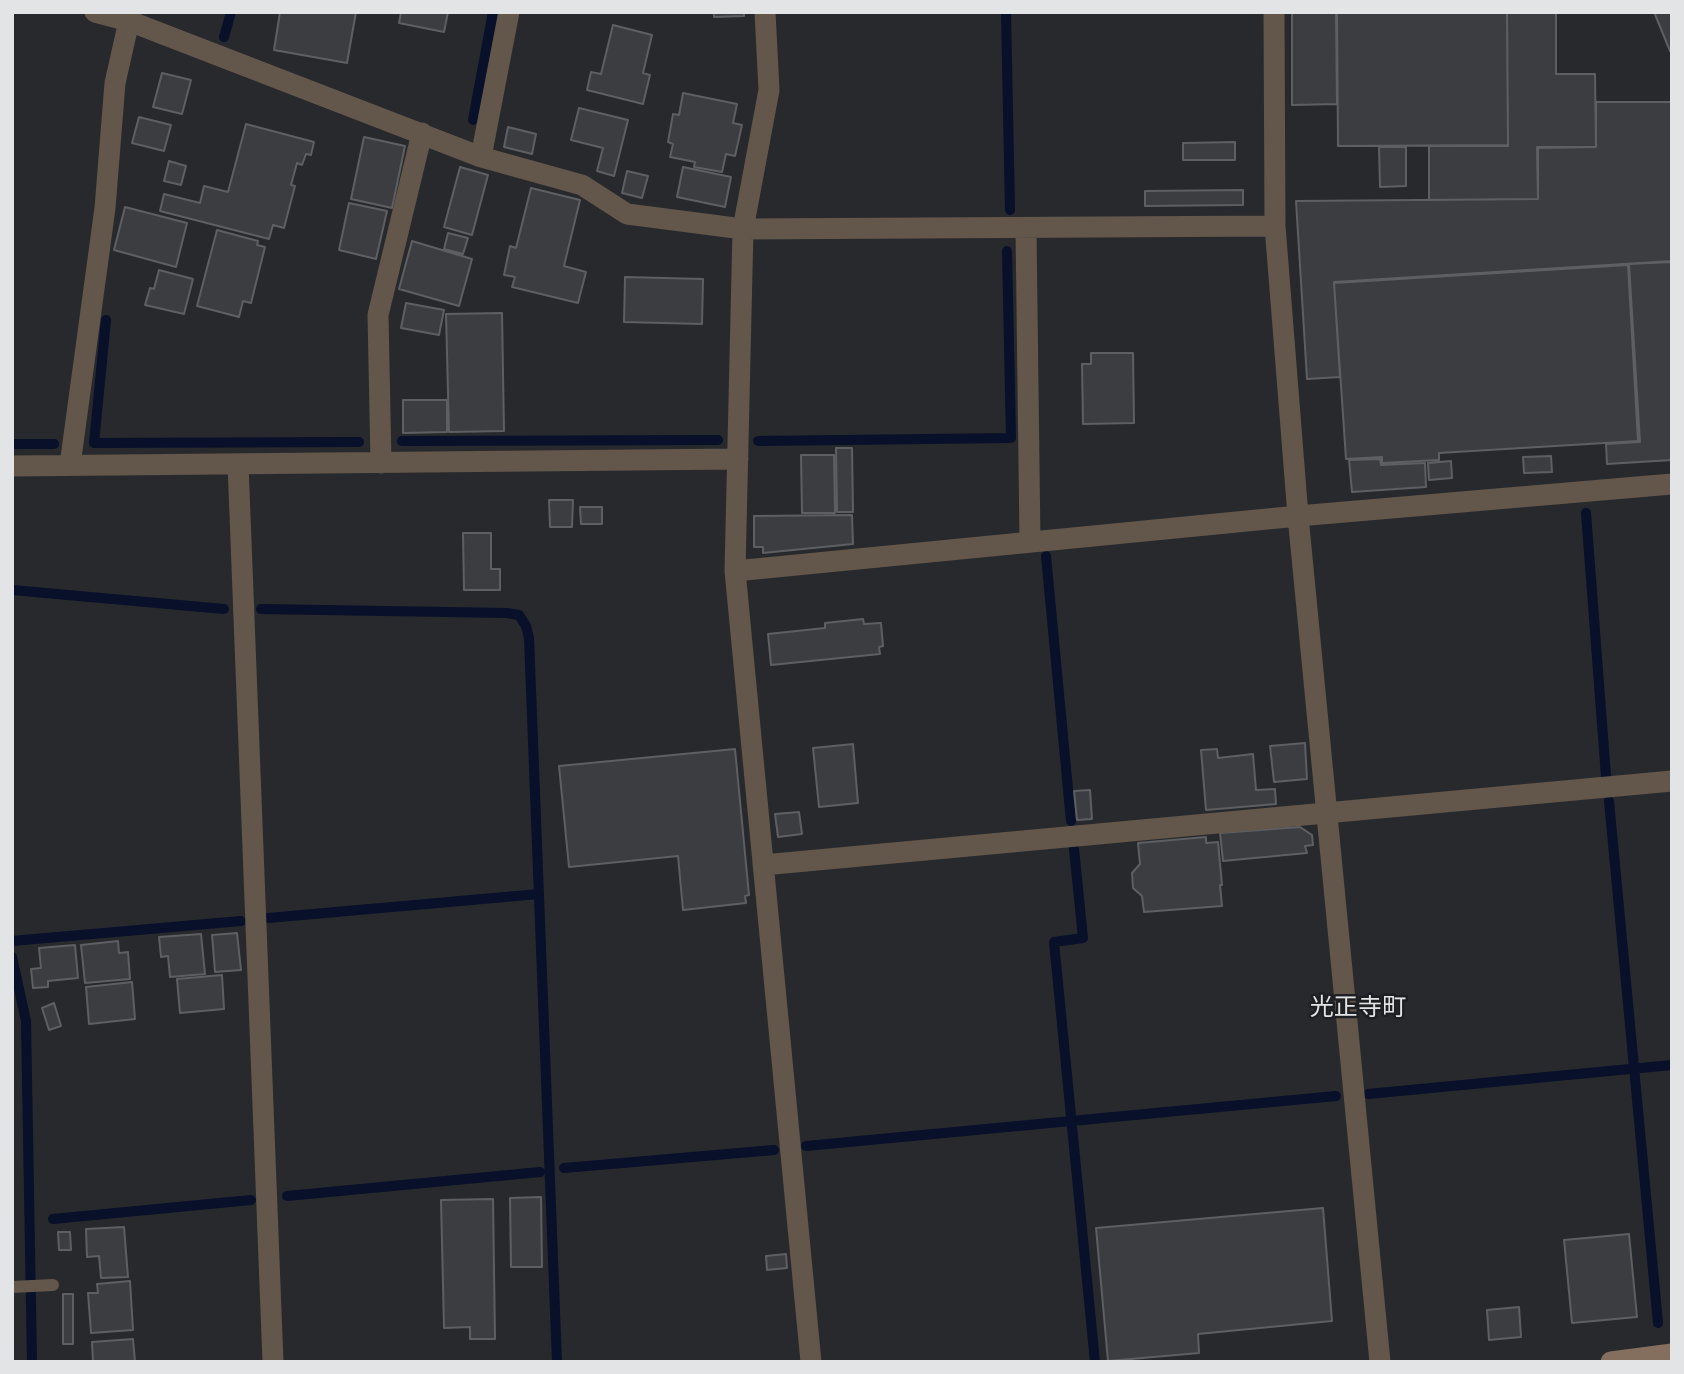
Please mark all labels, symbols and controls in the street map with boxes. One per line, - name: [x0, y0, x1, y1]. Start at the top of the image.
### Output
- district label: 光正寺町: [1310, 994, 1406, 1022]

